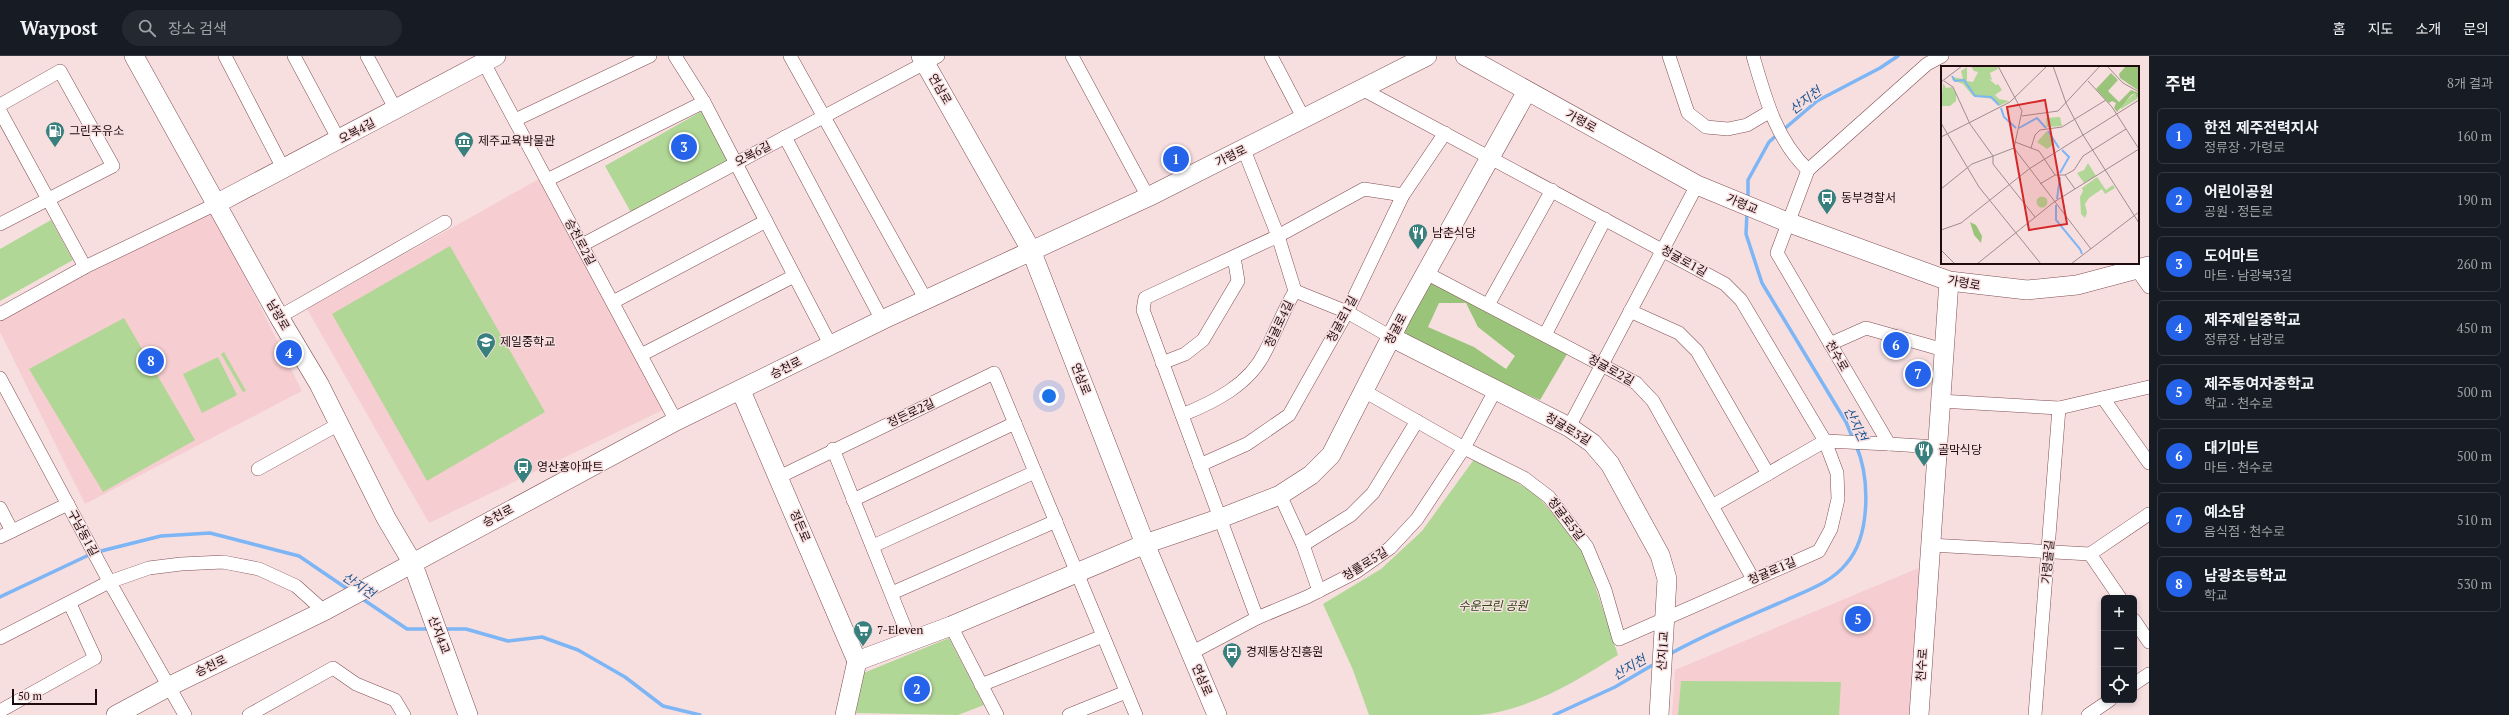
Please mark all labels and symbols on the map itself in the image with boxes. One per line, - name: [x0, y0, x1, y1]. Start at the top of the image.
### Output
- inset map: [1941, 66, 2139, 264]
- street label: 연삼로: [926, 71, 955, 107]
- water label: 산지천: [1785, 81, 1826, 118]
- street label: 가령로: [1563, 106, 1599, 135]
- street label: 오복4길: [336, 115, 378, 146]
- fuel station icon: 그린주유소: [44, 120, 66, 148]
- place label: 그린주유소: [69, 123, 124, 138]
- museum icon: 제주교육박물관: [453, 130, 475, 158]
- pin: 3: [671, 132, 697, 162]
- place label: 제주교육박물관: [478, 133, 555, 148]
- street label: 오복6길: [732, 138, 774, 169]
- street label: 가령로: [1213, 142, 1249, 170]
- pin: 1: [1163, 144, 1189, 174]
- bus stop icon: 동부경찰서: [1816, 187, 1838, 215]
- street label: 가령교: [1724, 190, 1760, 217]
- place label: 동부경찰서: [1841, 190, 1896, 205]
- street label: 승천로2길: [562, 216, 599, 268]
- restaurant icon: 남춘식당: [1407, 222, 1429, 250]
- place label: 남춘식당: [1432, 225, 1476, 240]
- street label: 청귤로1길: [1658, 242, 1710, 279]
- street label: 가령로: [1946, 272, 1982, 293]
- street label: 청귤로1길: [1323, 293, 1360, 345]
- street label: 남광로: [264, 297, 293, 333]
- street label: 청귤로4길: [1261, 298, 1296, 350]
- street label: 청귤로: [1381, 311, 1410, 347]
- pin: 6: [1883, 330, 1909, 360]
- school or university icon: 제일중학교: [475, 331, 497, 359]
- place label: 제일중학교: [500, 334, 555, 349]
- pin: 4: [276, 338, 302, 368]
- street label: 천수로: [1823, 338, 1852, 374]
- pin: 8: [138, 346, 164, 376]
- street label: 청귤로2길: [1585, 351, 1637, 388]
- street label: 승천로: [768, 353, 804, 382]
- pin: 7: [1905, 359, 1931, 389]
- street label: 연삼로: [1069, 361, 1094, 397]
- your location: [1039, 386, 1059, 406]
- street label: 정든로2길: [885, 395, 937, 430]
- water label: 산지천: [1840, 404, 1872, 445]
- street label: 청귤로3길: [1543, 409, 1594, 448]
- restaurant icon: 골막식당: [1913, 439, 1935, 467]
- place label: 골막식당: [1938, 442, 1982, 457]
- bus stop icon: 영산홍아파트: [512, 456, 534, 484]
- place label: 영산홍아파트: [537, 459, 603, 474]
- street label: 청귤로5길: [1545, 494, 1588, 543]
- street label: 승천로: [480, 501, 516, 530]
- street label: 구남동1길: [65, 507, 102, 559]
- street label: 정든로: [787, 508, 814, 544]
- street label: 가령골길: [2038, 539, 2057, 585]
- street label: 청률로5길: [1339, 544, 1390, 583]
- street label: 청귤로1길: [1746, 554, 1798, 587]
- water label: 산지천: [339, 568, 380, 603]
- park label: 수운근린 공원: [1458, 598, 1529, 613]
- pin: 5: [1845, 604, 1871, 634]
- street label: 산지4교: [425, 614, 454, 656]
- supermarket icon: 7-Eleven: [852, 619, 874, 647]
- place label: 7-Eleven: [877, 622, 923, 637]
- street label: 산지1교: [1654, 631, 1671, 671]
- bus stop icon: 경제통상진흥원: [1221, 641, 1243, 669]
- place label: 경제통상진흥원: [1246, 644, 1323, 659]
- street label: 천수로: [1913, 648, 1930, 682]
- water label: 산지천: [1609, 650, 1650, 684]
- street label: 승천로: [193, 652, 229, 680]
- street label: 연삼로: [1189, 662, 1216, 698]
- pin: 2: [904, 674, 930, 704]
- scale bar: [12, 687, 97, 706]

